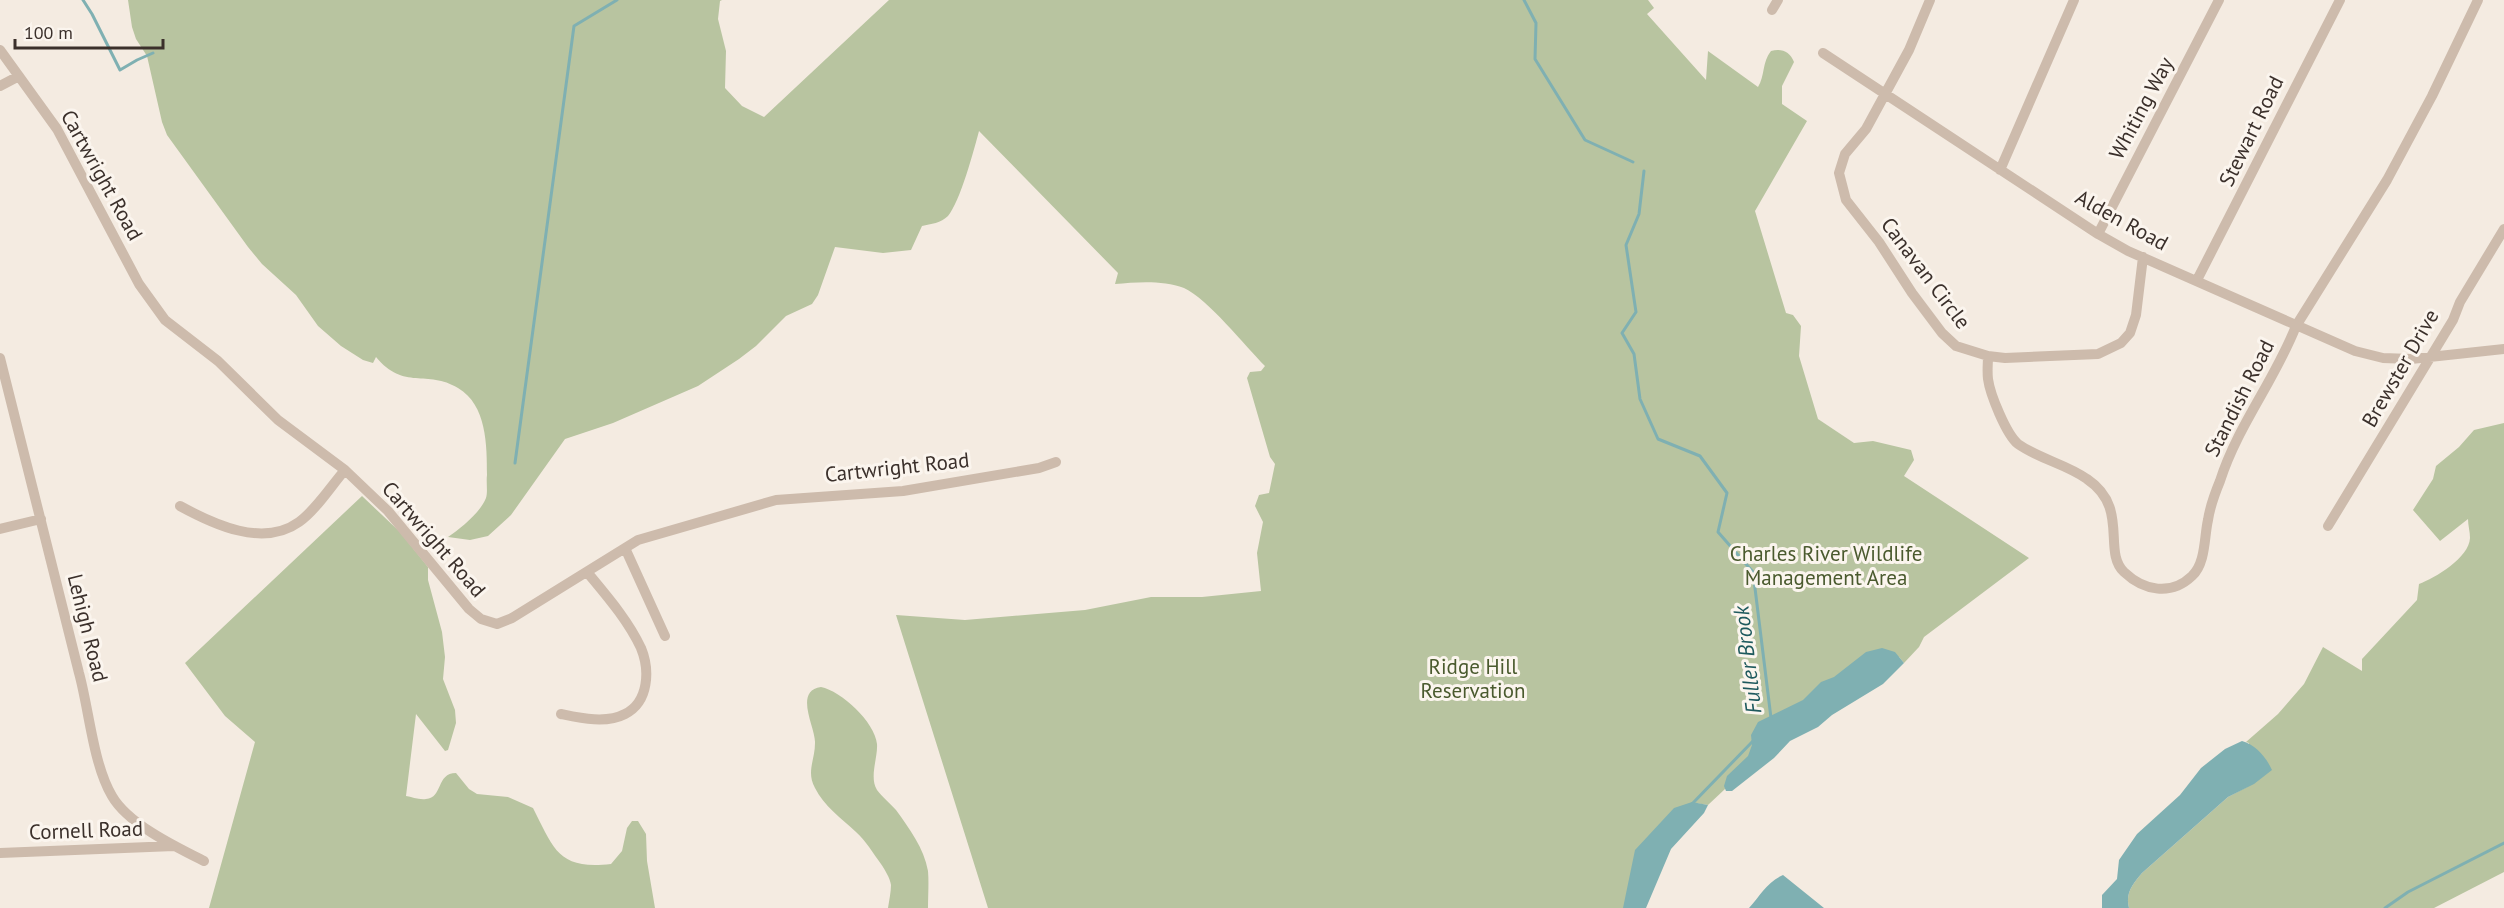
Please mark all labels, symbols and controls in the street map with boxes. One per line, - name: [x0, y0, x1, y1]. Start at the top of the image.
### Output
- scale bar: [15, 12, 164, 50]
- text: 100 m: [24, 21, 73, 44]
- street label: Whiting Way: [2103, 52, 2179, 164]
- street label: Stewart Road: [2213, 71, 2289, 191]
- street label: Cartwright Road: [55, 105, 149, 245]
- street label: Alden Road: [2071, 183, 2173, 257]
- street label: Canavan Circle: [1875, 212, 1977, 334]
- street label: Brewster Drive: [2355, 304, 2445, 432]
- street label: Standish Road: [2198, 335, 2280, 461]
- street label: Cartwright Road: [823, 446, 971, 488]
- street label: Cartwright Road: [376, 475, 492, 603]
- park label: Charles River Wildlife Management Area: [1730, 540, 1922, 591]
- street label: Lehigh Road: [62, 571, 114, 685]
- water label: Fuller Brook: [1726, 603, 1768, 716]
- park label: Ridge Hill Reservation: [1421, 653, 1525, 704]
- street label: Cornell Road: [28, 815, 144, 845]

